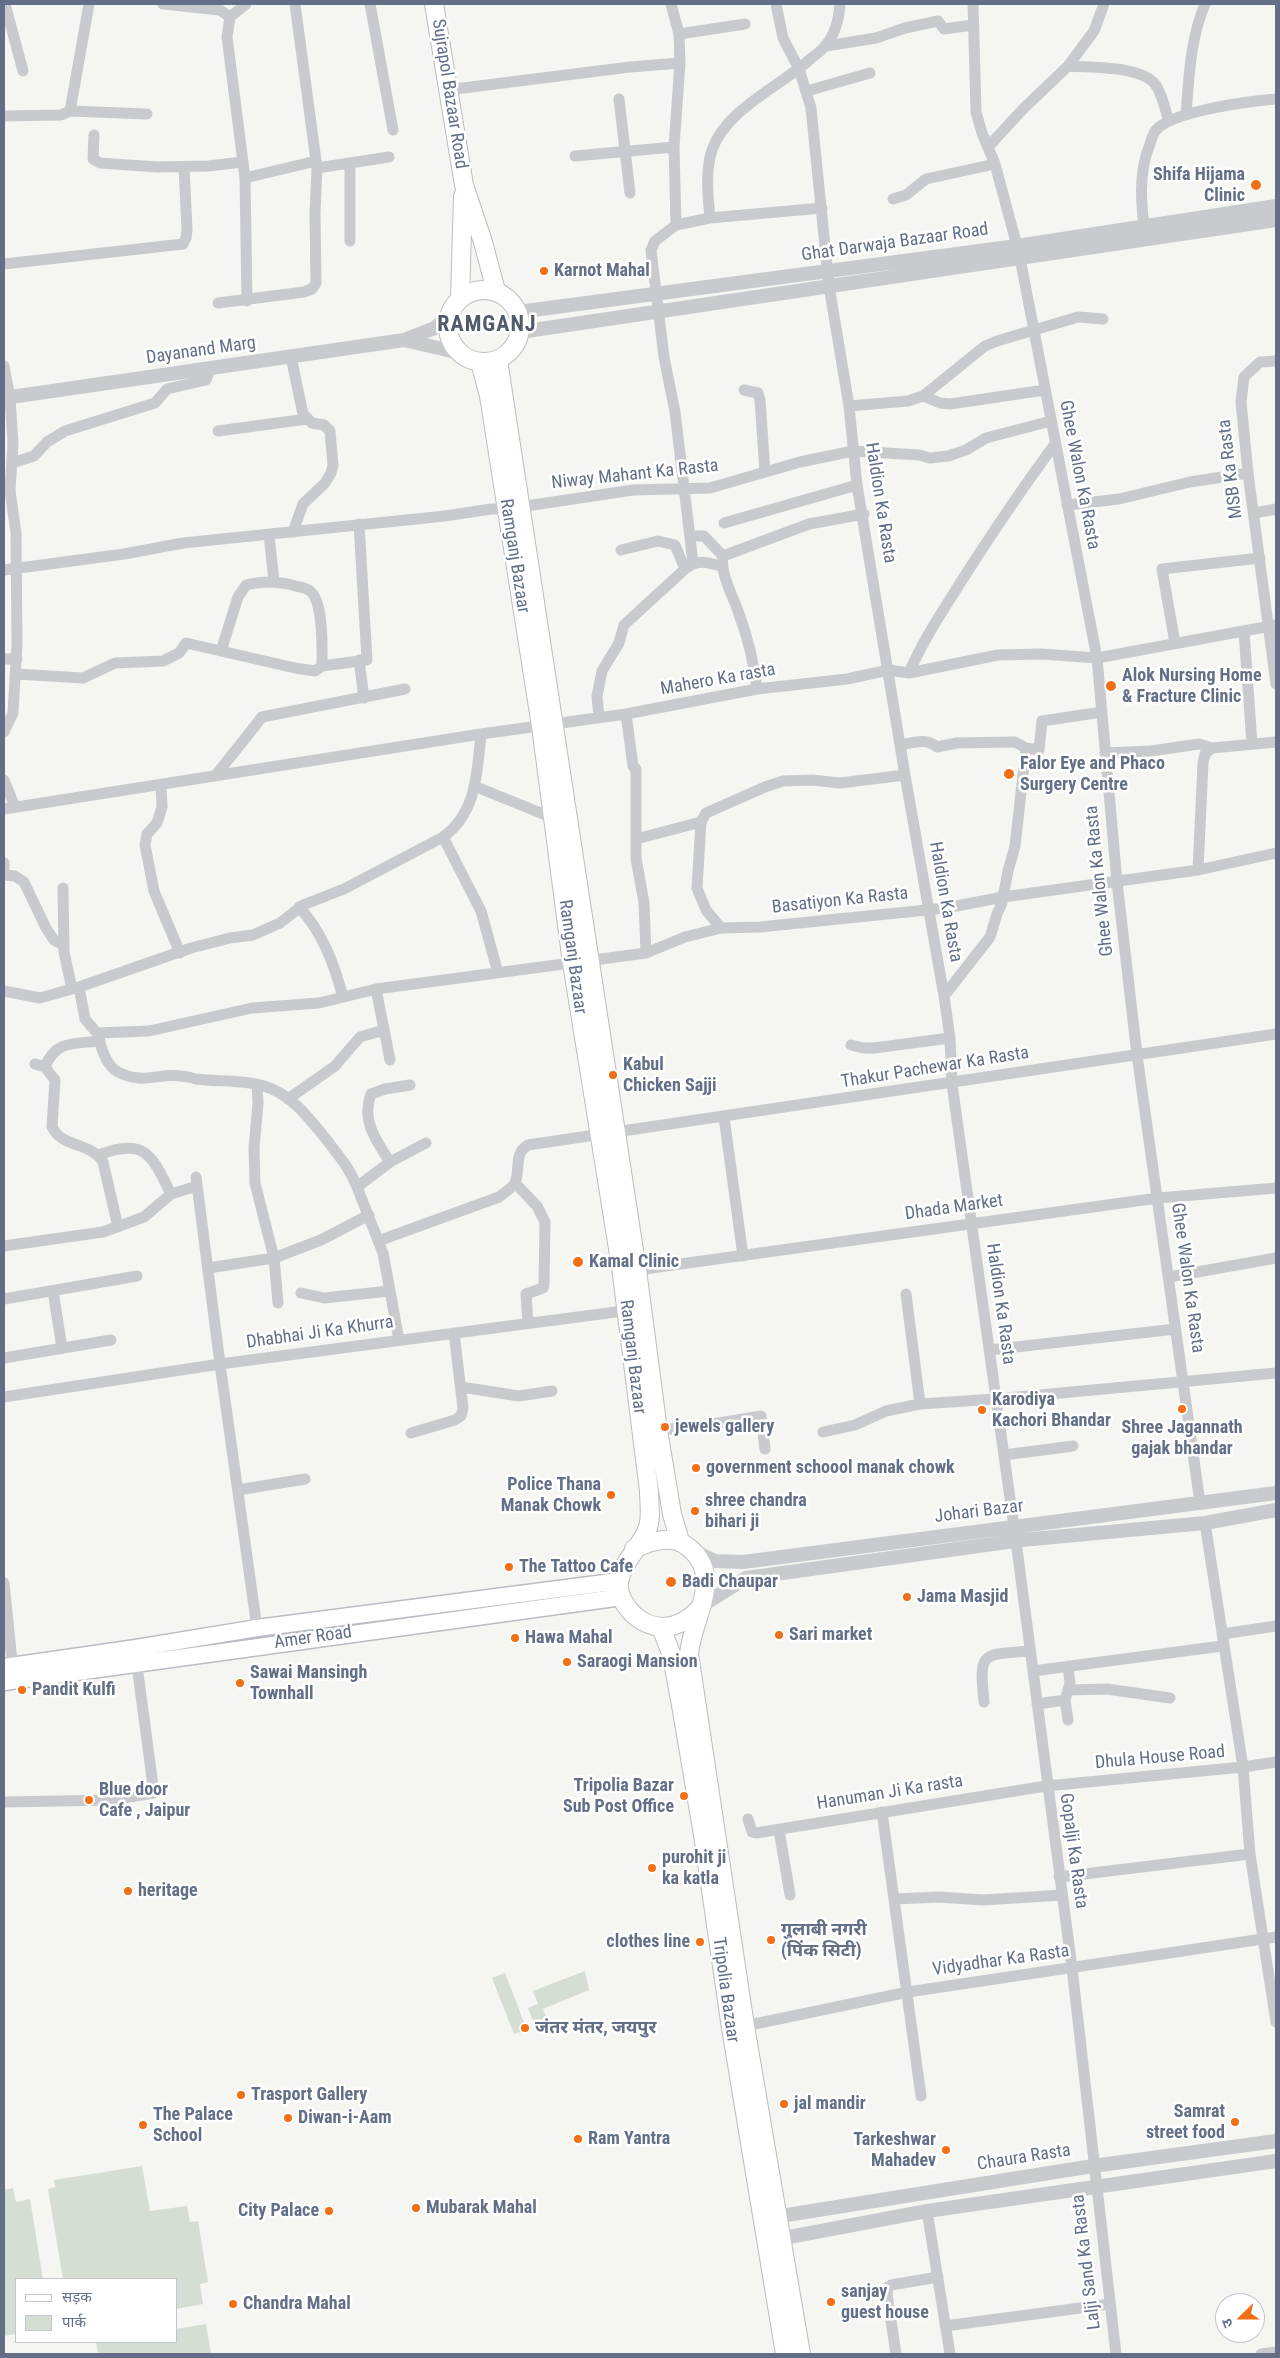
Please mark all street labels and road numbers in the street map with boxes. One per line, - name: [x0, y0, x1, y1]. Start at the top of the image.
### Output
- street label: Sujrapol Bazaar Road: [426, 18, 472, 170]
- street label: Ghat Darwaja Bazaar Road: [800, 219, 990, 267]
- street label: Dayanand Marg: [145, 333, 257, 369]
- street label: Ghee Walon Ka Rasta: [1054, 399, 1104, 551]
- street label: MSB Ka Rasta: [1214, 418, 1248, 520]
- street label: Haldion Ka Rasta: [860, 441, 900, 565]
- street label: Niway Mahant Ka Rasta: [550, 455, 720, 495]
- street label: Ramganj Bazaar: [494, 497, 534, 615]
- street label: Mahero Ka rasta: [659, 659, 777, 701]
- street label: Ghee Walon Ka Rasta: [1081, 805, 1119, 957]
- street label: Haldion Ka Rasta: [924, 840, 966, 964]
- street label: Basatiyon Ka Rasta: [771, 883, 909, 919]
- street label: Ramganj Bazaar: [553, 898, 591, 1016]
- street label: Thakur Pachewar Ka Rasta: [840, 1042, 1030, 1094]
- street label: Dhada Market: [904, 1190, 1004, 1226]
- street label: Ghee Walon Ka Rasta: [1166, 1202, 1208, 1354]
- street label: Haldion Ka Rasta: [981, 1242, 1019, 1366]
- street label: Ramganj Bazaar: [614, 1299, 650, 1415]
- street label: Dhabhai Ji Ka Khurra: [245, 1312, 395, 1354]
- street label: Johari Bazar: [933, 1496, 1025, 1528]
- street label: Amer Road: [273, 1622, 353, 1654]
- street label: Dhula House Road: [1094, 1742, 1226, 1774]
- street label: Hanuman Ji Ka rasta: [815, 1771, 965, 1815]
- street label: Gopalji Ka Rasta: [1054, 1792, 1092, 1910]
- street label: Tripolia Bazaar: [707, 1936, 743, 2044]
- street label: Vidyadhar Ka Rasta: [931, 1941, 1071, 1981]
- street label: Chaura Rasta: [976, 2140, 1072, 2176]
- street label: Lalji Sand Ka Rasta: [1068, 2193, 1106, 2331]

